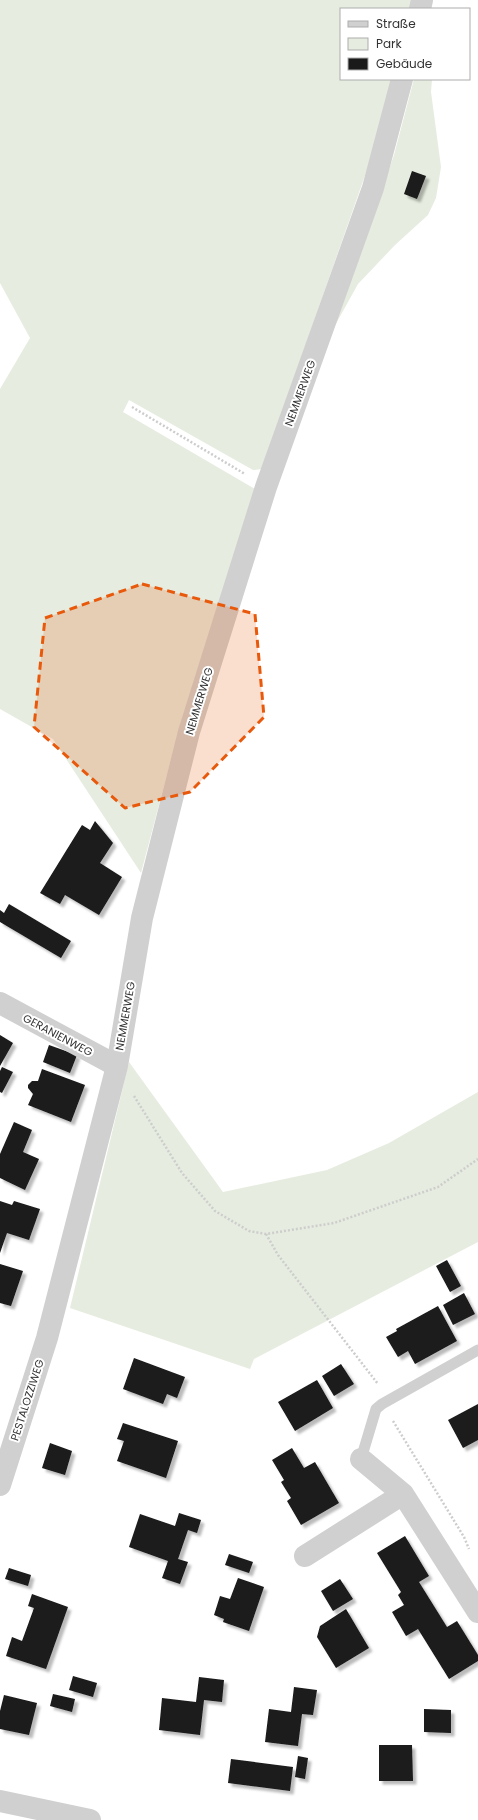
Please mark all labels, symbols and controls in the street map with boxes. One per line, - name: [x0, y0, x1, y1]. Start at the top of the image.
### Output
- legend: [340, 8, 470, 80]
- text: Straße: [376, 15, 416, 32]
- text: Park: [376, 35, 403, 52]
- text: Gebäude: [376, 55, 432, 72]
- street label: NEMMERWEG: [281, 357, 320, 428]
- street label: NEMMERWEG: [181, 665, 217, 737]
- street label: NEMMERWEG: [111, 980, 139, 1052]
- street label: GERANIENWEG: [20, 1010, 96, 1060]
- street label: PESTALOZZIWEG: [6, 1357, 48, 1443]

